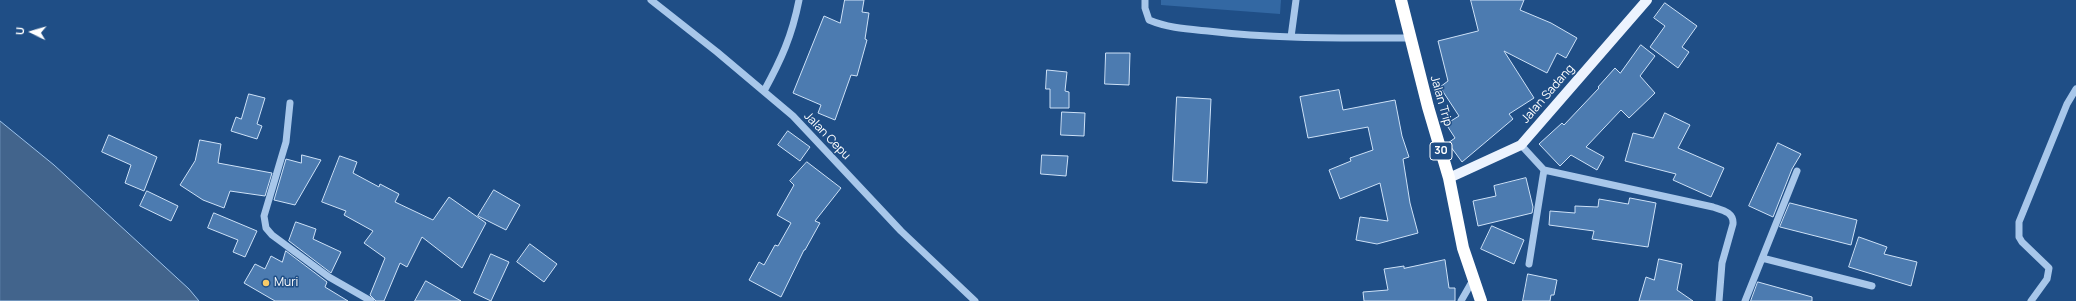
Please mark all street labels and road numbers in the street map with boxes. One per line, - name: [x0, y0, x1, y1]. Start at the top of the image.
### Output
- street label: Jalan Sadang: [1519, 62, 1577, 126]
- street label: Jalan Trip: [1427, 74, 1455, 128]
- street label: Jalan Cepu: [801, 109, 853, 163]
- road number: 30: [1430, 142, 1452, 160]

